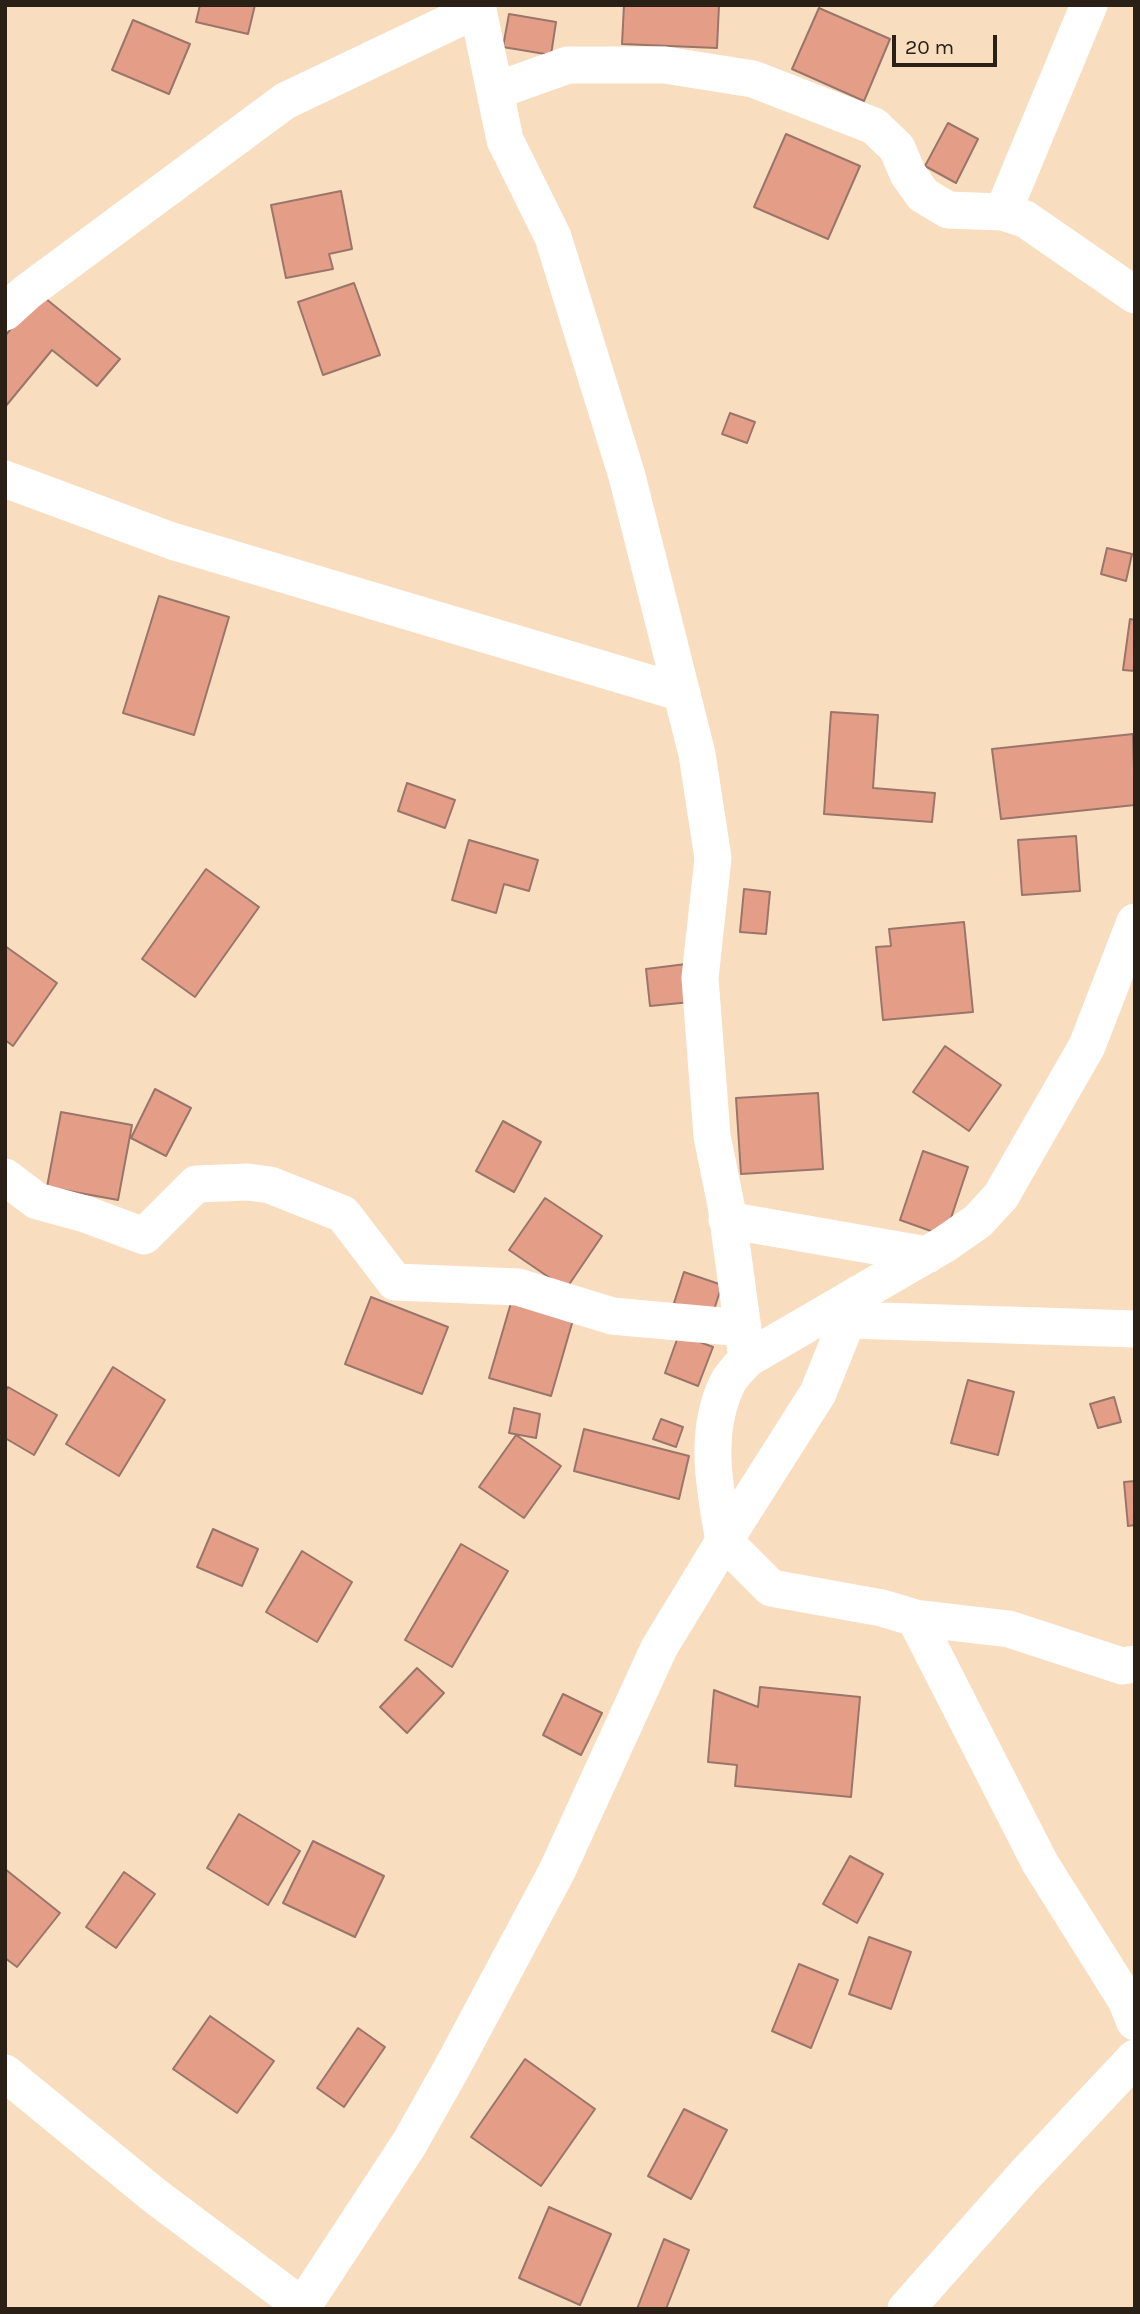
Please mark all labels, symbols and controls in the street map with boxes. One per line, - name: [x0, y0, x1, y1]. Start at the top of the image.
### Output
- scale bar: [895, 21, 1000, 65]
- text: 20 m: [905, 35, 954, 59]

